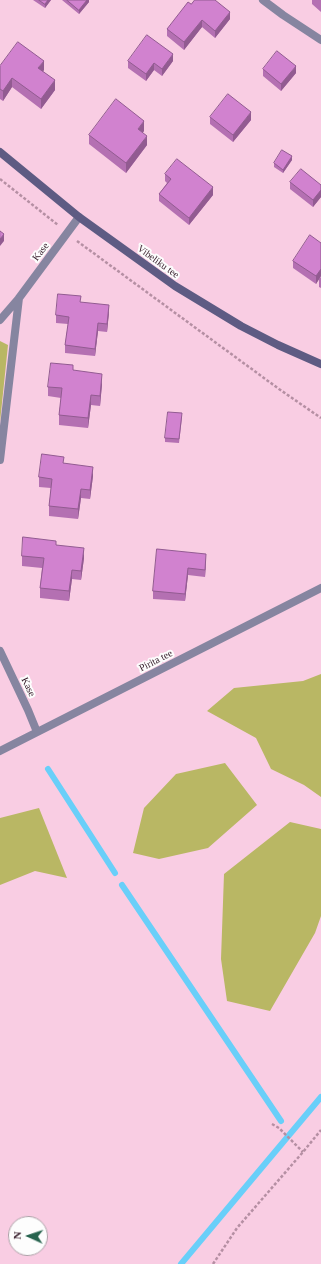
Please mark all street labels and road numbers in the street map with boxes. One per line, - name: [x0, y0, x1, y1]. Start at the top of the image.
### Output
- street label: Kase: [30, 240, 52, 264]
- street label: Vibeliku tee: [135, 243, 181, 281]
- street label: Pirita tee: [137, 648, 175, 674]
- street label: Kase: [18, 675, 38, 699]

